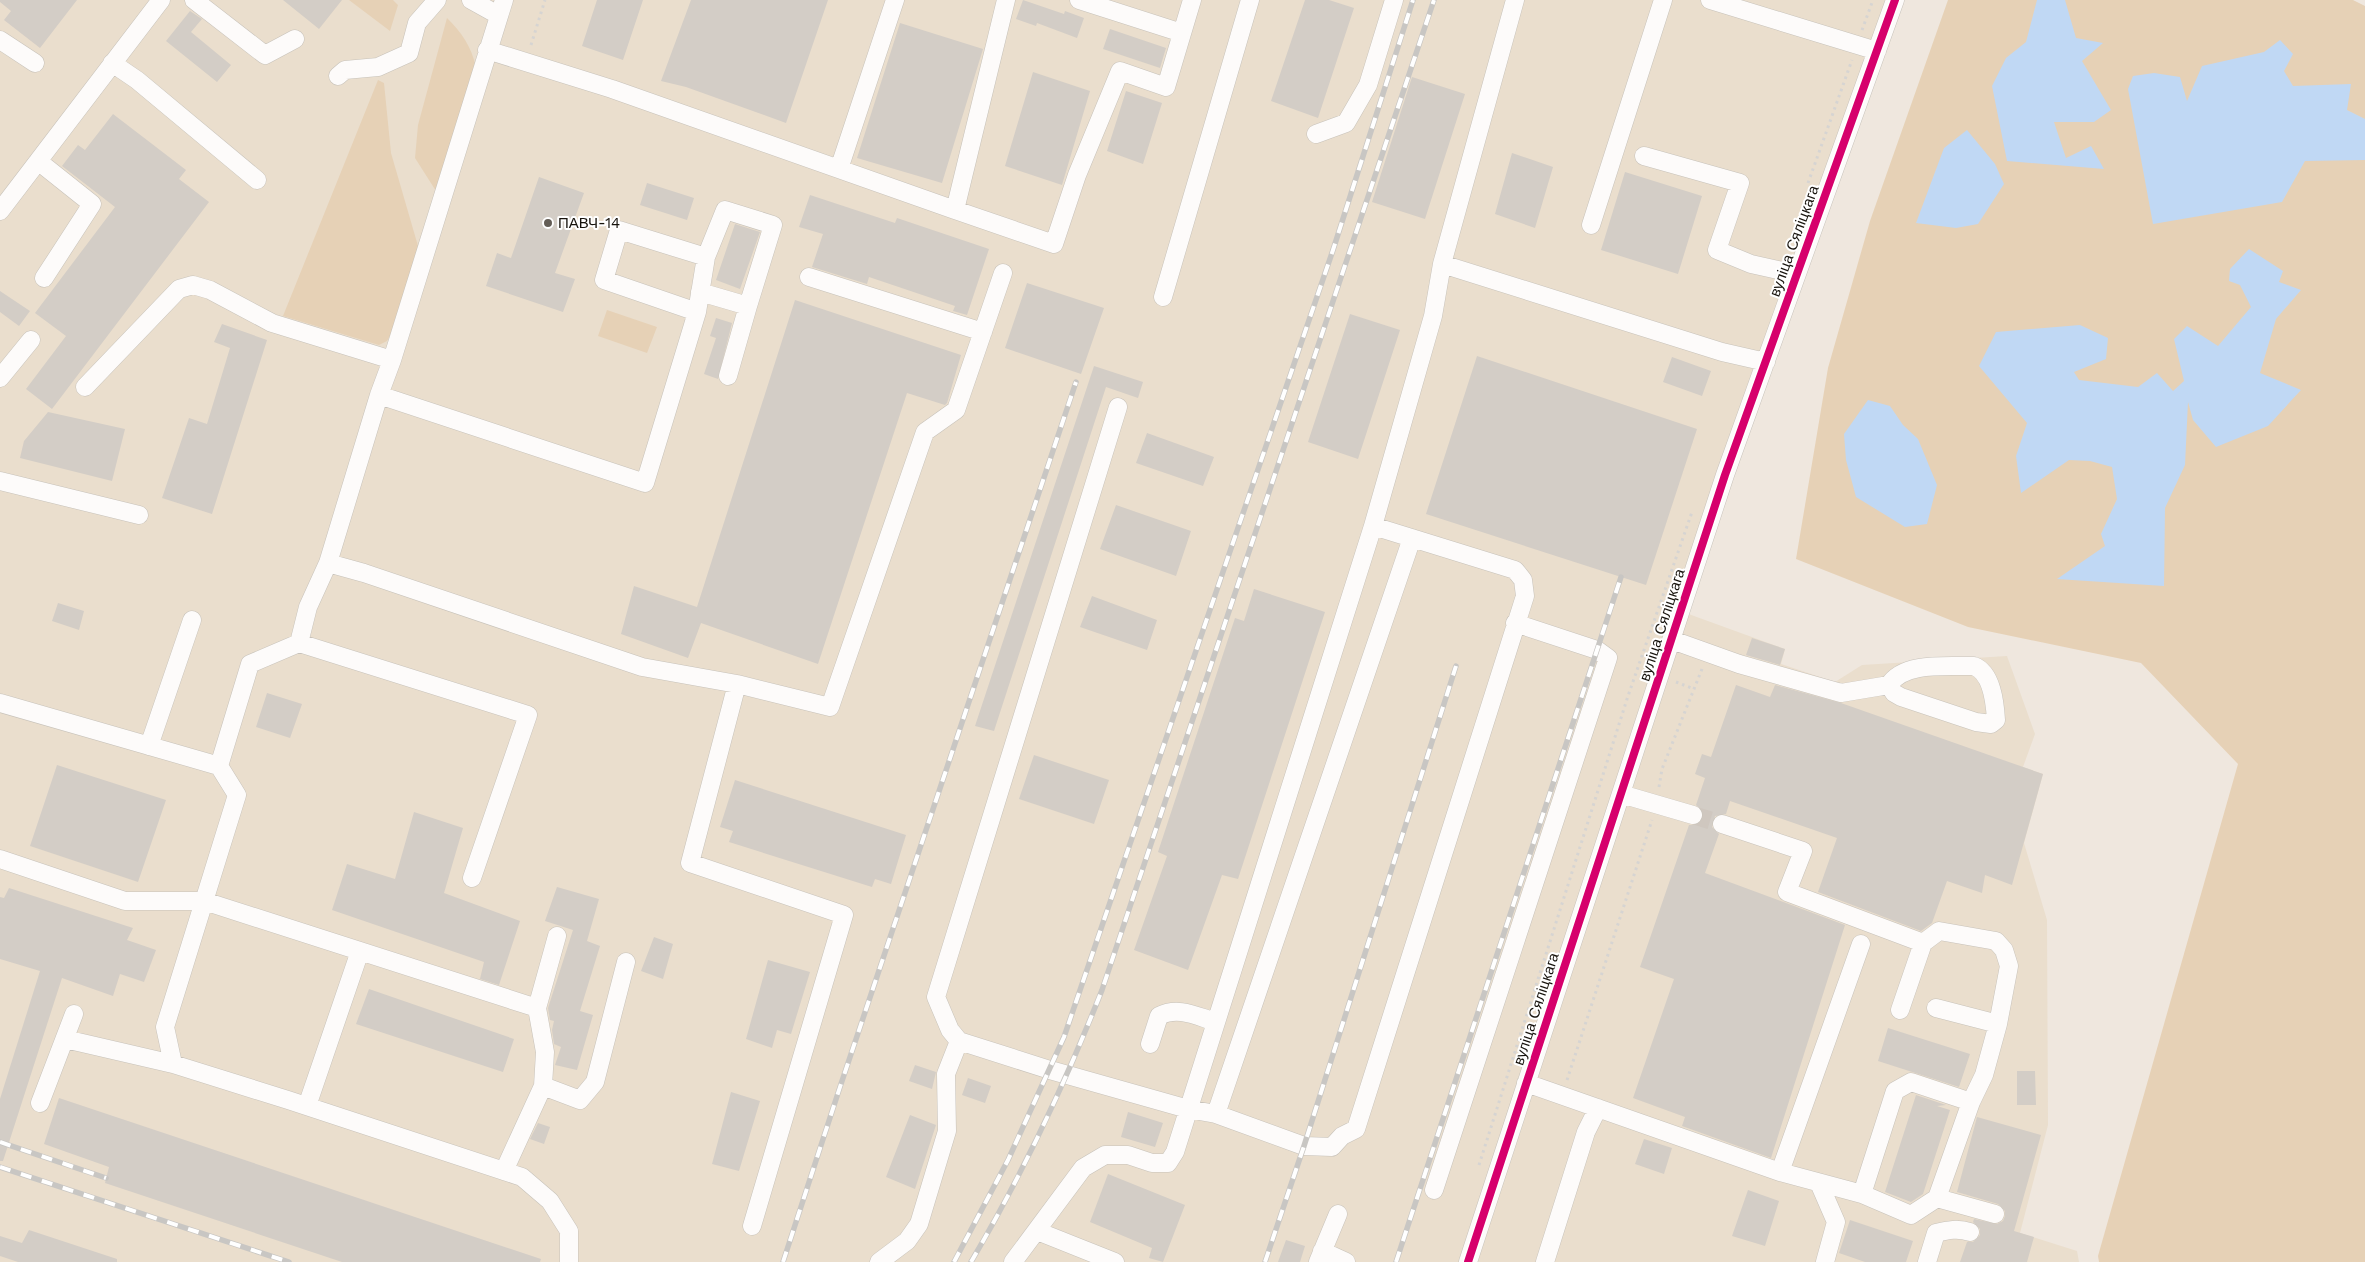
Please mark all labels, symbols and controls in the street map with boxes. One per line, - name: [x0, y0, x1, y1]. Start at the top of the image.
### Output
- street label: вуліца Сяліцкага: [1765, 182, 1823, 299]
- place label: ПАВЧ-14: [558, 214, 620, 232]
- marker: ПАВЧ-14: [542, 217, 554, 229]
- street label: вуліца Сяліцкага: [1635, 566, 1689, 684]
- street label: вуліца Сяліцкага: [1509, 950, 1563, 1068]

